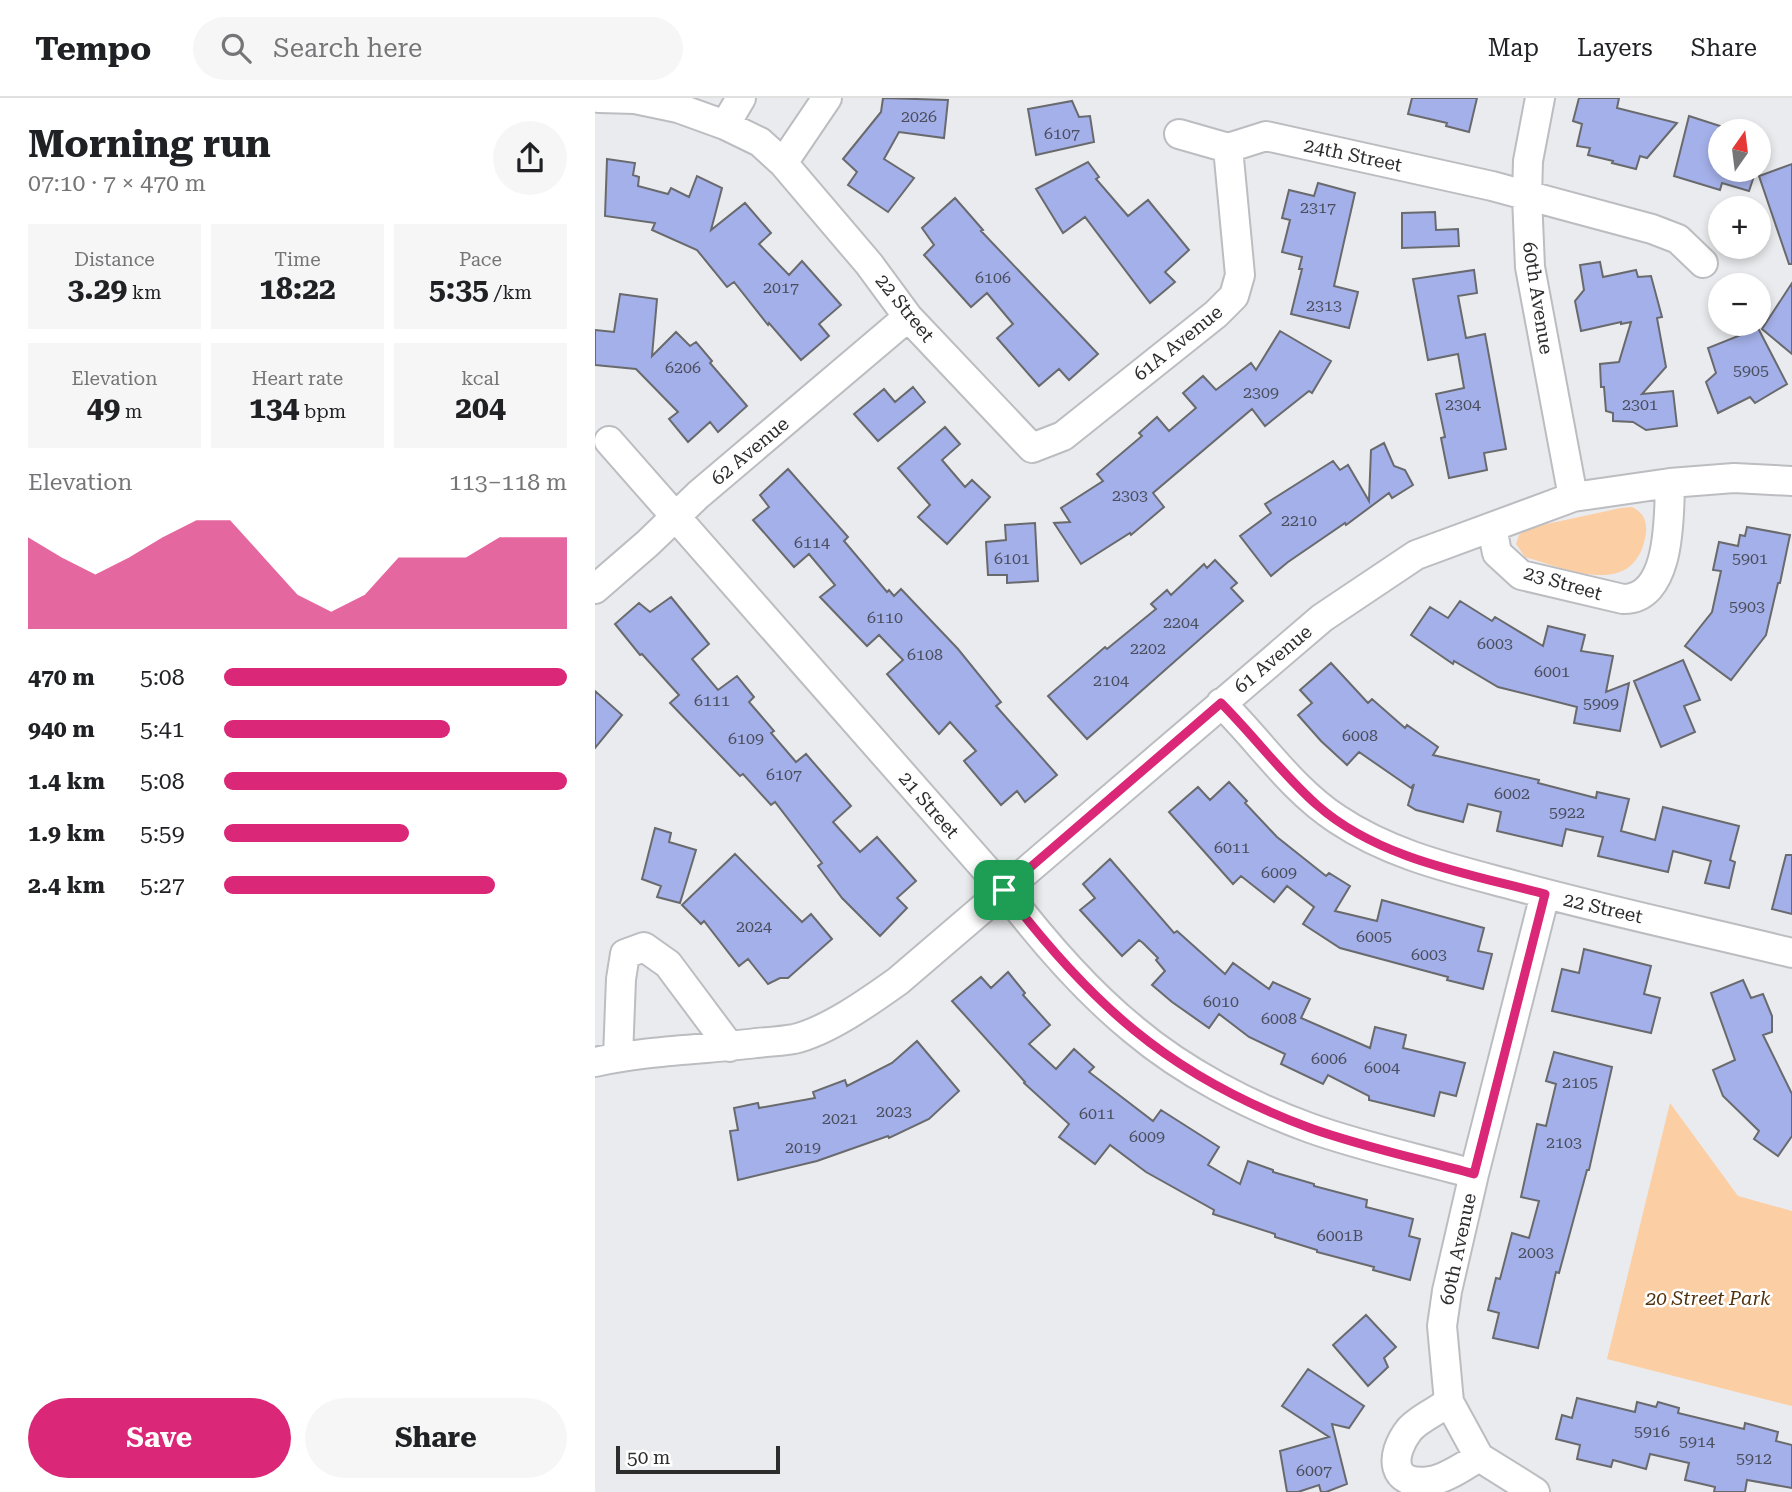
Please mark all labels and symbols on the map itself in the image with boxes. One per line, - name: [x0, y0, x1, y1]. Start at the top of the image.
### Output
- house number: 2026: [901, 107, 937, 126]
- north arrow: [1708, 119, 1771, 182]
- house number: 6107: [1044, 124, 1080, 143]
- street label: 24th Street: [1302, 133, 1404, 177]
- house number: 2317: [1300, 198, 1336, 217]
- street label: 60th Avenue: [1518, 240, 1558, 356]
- house number: 6106: [975, 268, 1011, 287]
- street label: 22 Street: [871, 269, 939, 347]
- house number: 2017: [763, 278, 799, 297]
- house number: 2313: [1306, 296, 1342, 315]
- street label: 61A Avenue: [1129, 300, 1227, 386]
- house number: 6206: [665, 358, 701, 377]
- house number: 5905: [1733, 361, 1769, 380]
- house number: 2309: [1243, 383, 1279, 402]
- house number: 2304: [1445, 395, 1481, 414]
- house number: 2301: [1622, 395, 1658, 414]
- street label: 62 Avenue: [707, 412, 793, 490]
- house number: 2303: [1112, 486, 1148, 505]
- house number: 2210: [1281, 511, 1317, 530]
- house number: 6114: [794, 533, 830, 552]
- house number: 6101: [994, 549, 1030, 568]
- house number: 5901: [1732, 549, 1768, 568]
- street label: 23 Street: [1521, 561, 1605, 605]
- house number: 5903: [1729, 597, 1765, 616]
- house number: 6110: [867, 608, 903, 627]
- house number: 2204: [1163, 613, 1199, 632]
- street label: 61 Avenue: [1230, 620, 1316, 698]
- house number: 6003: [1477, 634, 1513, 653]
- house number: 2202: [1130, 639, 1166, 658]
- house number: 6108: [907, 645, 943, 664]
- house number: 6001: [1534, 662, 1570, 681]
- house number: 2104: [1093, 671, 1129, 690]
- house number: 6111: [694, 691, 730, 710]
- house number: 5909: [1583, 694, 1619, 713]
- house number: 6008: [1342, 726, 1378, 745]
- house number: 6109: [728, 729, 764, 748]
- house number: 6107: [766, 765, 802, 784]
- street label: 21 Street: [894, 767, 964, 843]
- house number: 6002: [1494, 784, 1530, 803]
- house number: 5922: [1549, 803, 1585, 822]
- house number: 6011: [1214, 838, 1250, 857]
- pin: [974, 860, 1034, 920]
- house number: 6009: [1261, 863, 1297, 882]
- street label: 22 Street: [1561, 888, 1645, 928]
- house number: 2024: [736, 917, 772, 936]
- house number: 6005: [1356, 927, 1392, 946]
- house number: 6003: [1411, 945, 1447, 964]
- house number: 6010: [1203, 992, 1239, 1011]
- house number: 6008: [1261, 1009, 1297, 1028]
- house number: 6006: [1311, 1049, 1347, 1068]
- house number: 6004: [1364, 1058, 1400, 1077]
- house number: 2105: [1562, 1073, 1598, 1092]
- house number: 2023: [876, 1102, 912, 1121]
- house number: 6011: [1079, 1104, 1115, 1123]
- house number: 2021: [822, 1109, 858, 1128]
- house number: 6009: [1129, 1127, 1165, 1146]
- house number: 2103: [1546, 1133, 1582, 1152]
- house number: 2019: [785, 1138, 821, 1157]
- street label: 60th Avenue: [1435, 1191, 1481, 1307]
- house number: 6001B: [1317, 1226, 1363, 1245]
- house number: 2003: [1518, 1243, 1554, 1262]
- park label: 20 Street Park: [1645, 1287, 1771, 1310]
- house number: 5916: [1634, 1422, 1670, 1441]
- house number: 5914: [1679, 1432, 1715, 1451]
- scale bar: [616, 1443, 781, 1475]
- house number: 5912: [1736, 1449, 1772, 1468]
- house number: 6007: [1296, 1461, 1332, 1480]

